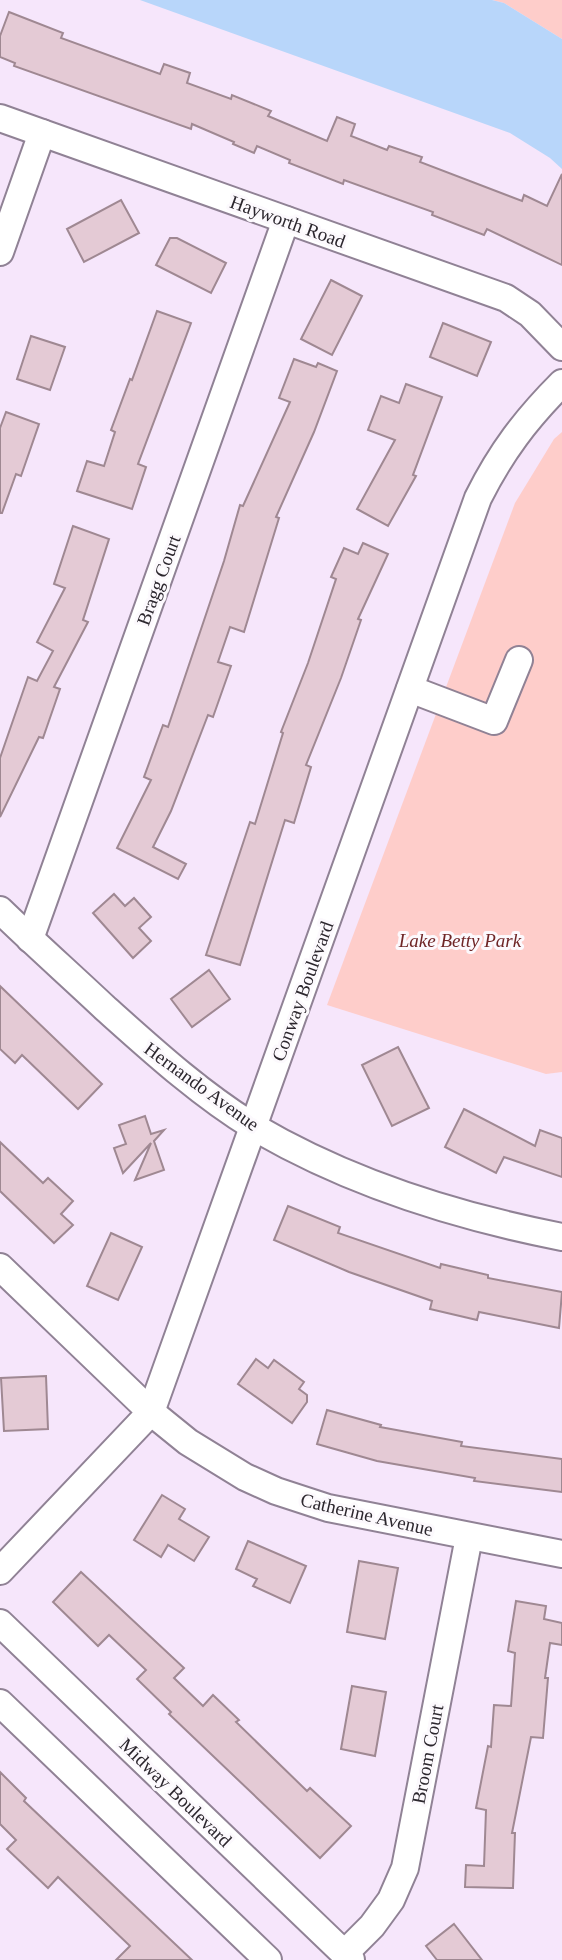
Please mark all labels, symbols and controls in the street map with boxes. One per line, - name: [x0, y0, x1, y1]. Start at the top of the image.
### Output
- street label: Hayworth Road: [227, 191, 349, 252]
- street label: Bragg Court: [132, 532, 185, 628]
- street label: Conway Boulevard: [267, 918, 338, 1064]
- park label: Lake Betty Park: [398, 930, 522, 951]
- street label: Hernando Avenue: [140, 1038, 263, 1135]
- street label: Catherine Avenue: [299, 1489, 435, 1540]
- street label: Broom Court: [408, 1702, 448, 1806]
- street label: Midway Boulevard: [115, 1734, 236, 1851]

